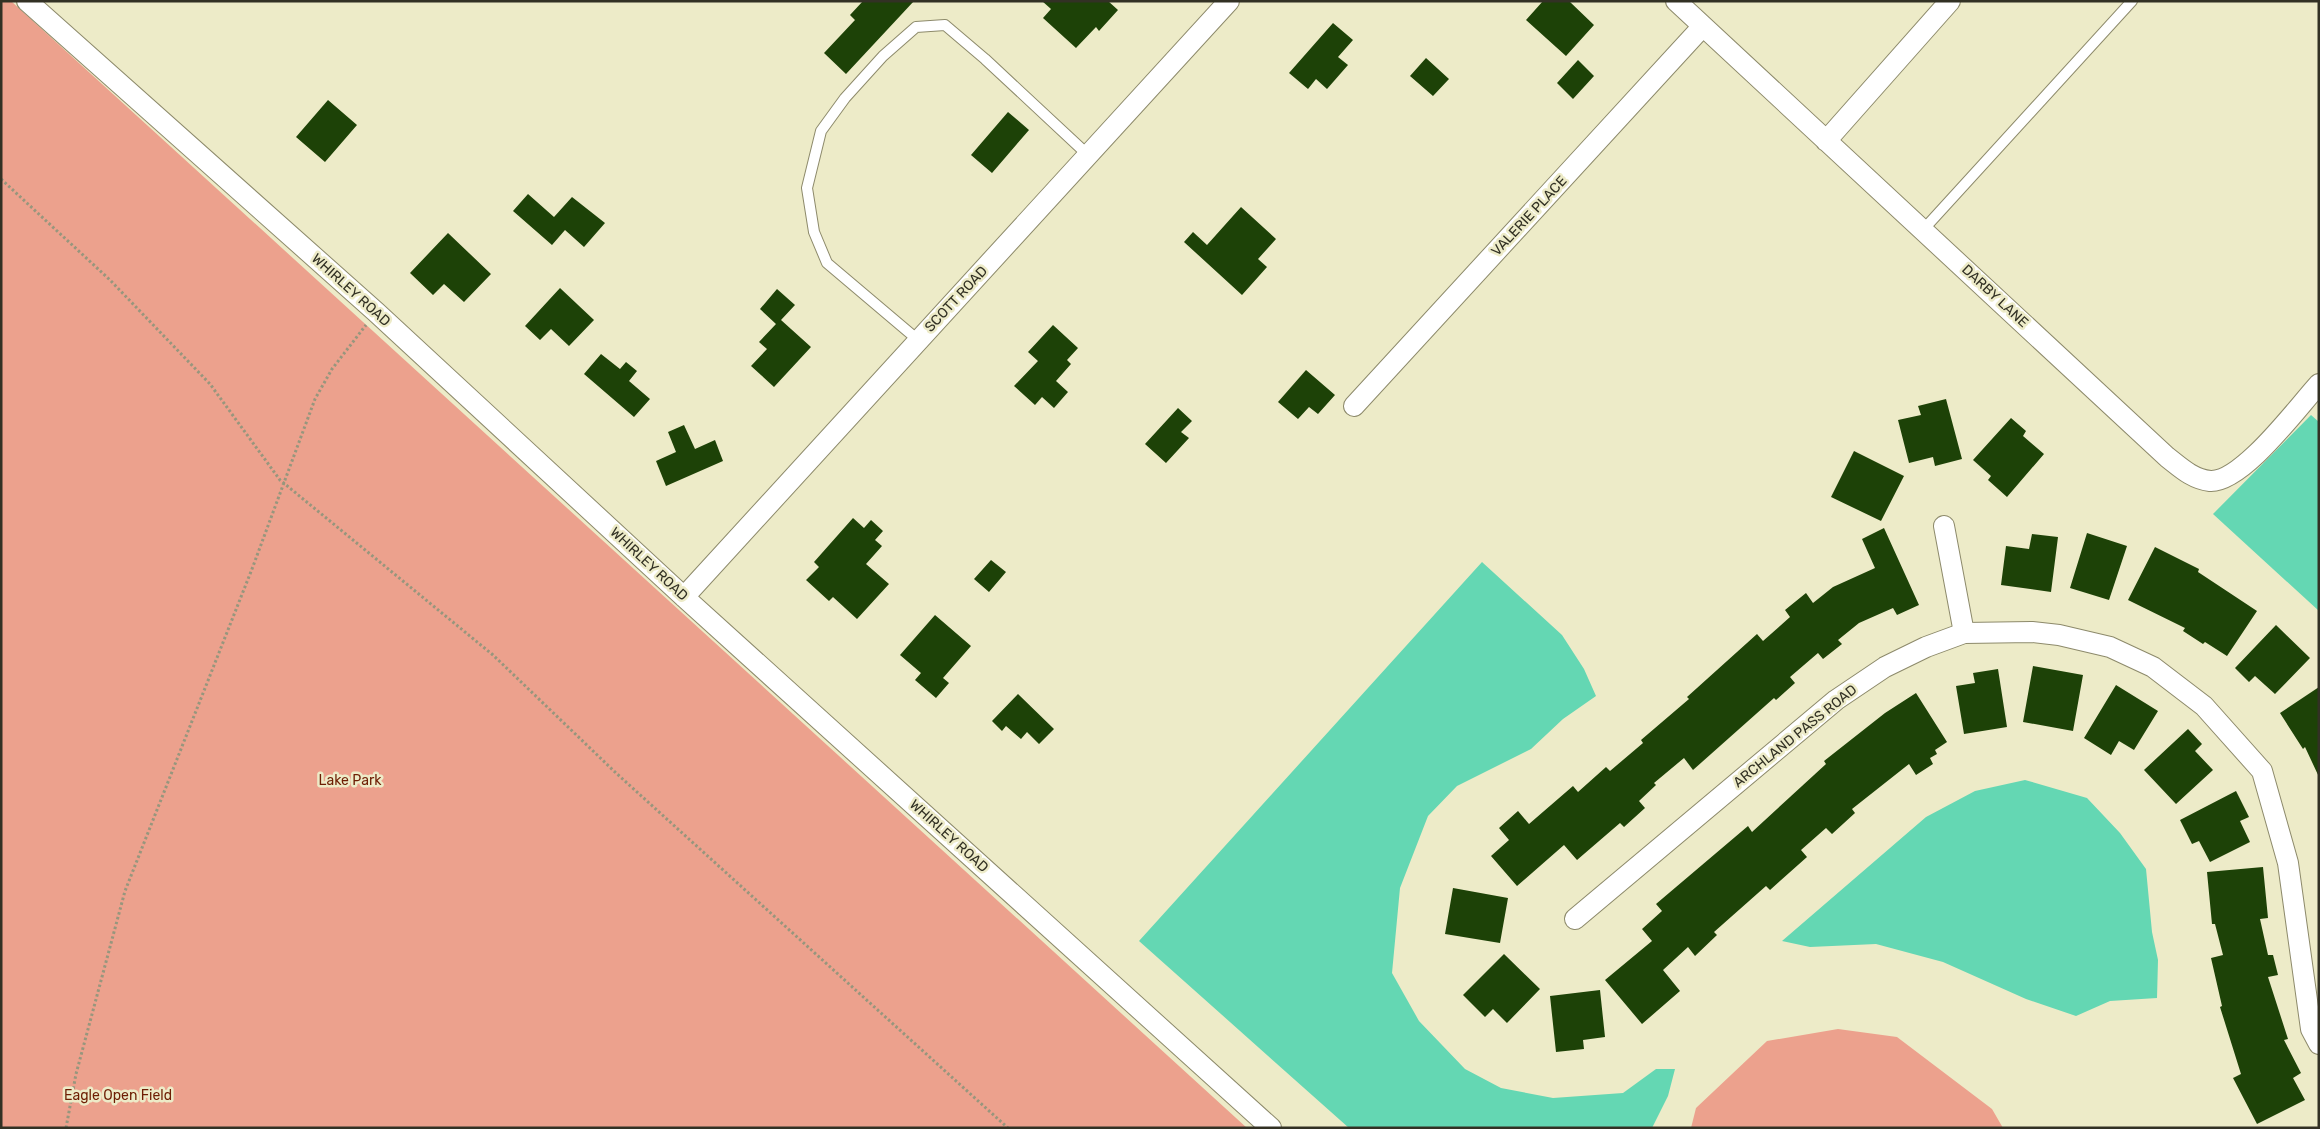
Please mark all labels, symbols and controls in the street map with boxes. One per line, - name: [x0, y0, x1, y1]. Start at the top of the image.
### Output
- street label: VALERIE PLACE: [1488, 173, 1570, 259]
- street label: WHIRLEY ROAD: [308, 250, 394, 330]
- street label: DARBY LANE: [1958, 261, 2032, 331]
- street label: SCOTT ROAD: [921, 262, 991, 336]
- street label: WHIRLEY ROAD: [607, 524, 691, 604]
- street label: ARCHLAND PASS ROAD: [1730, 681, 1860, 791]
- park label: Lake Park: [319, 772, 382, 789]
- street label: WHIRLEY ROAD: [906, 796, 992, 876]
- park label: Eagle Open Field: [64, 1087, 172, 1104]

